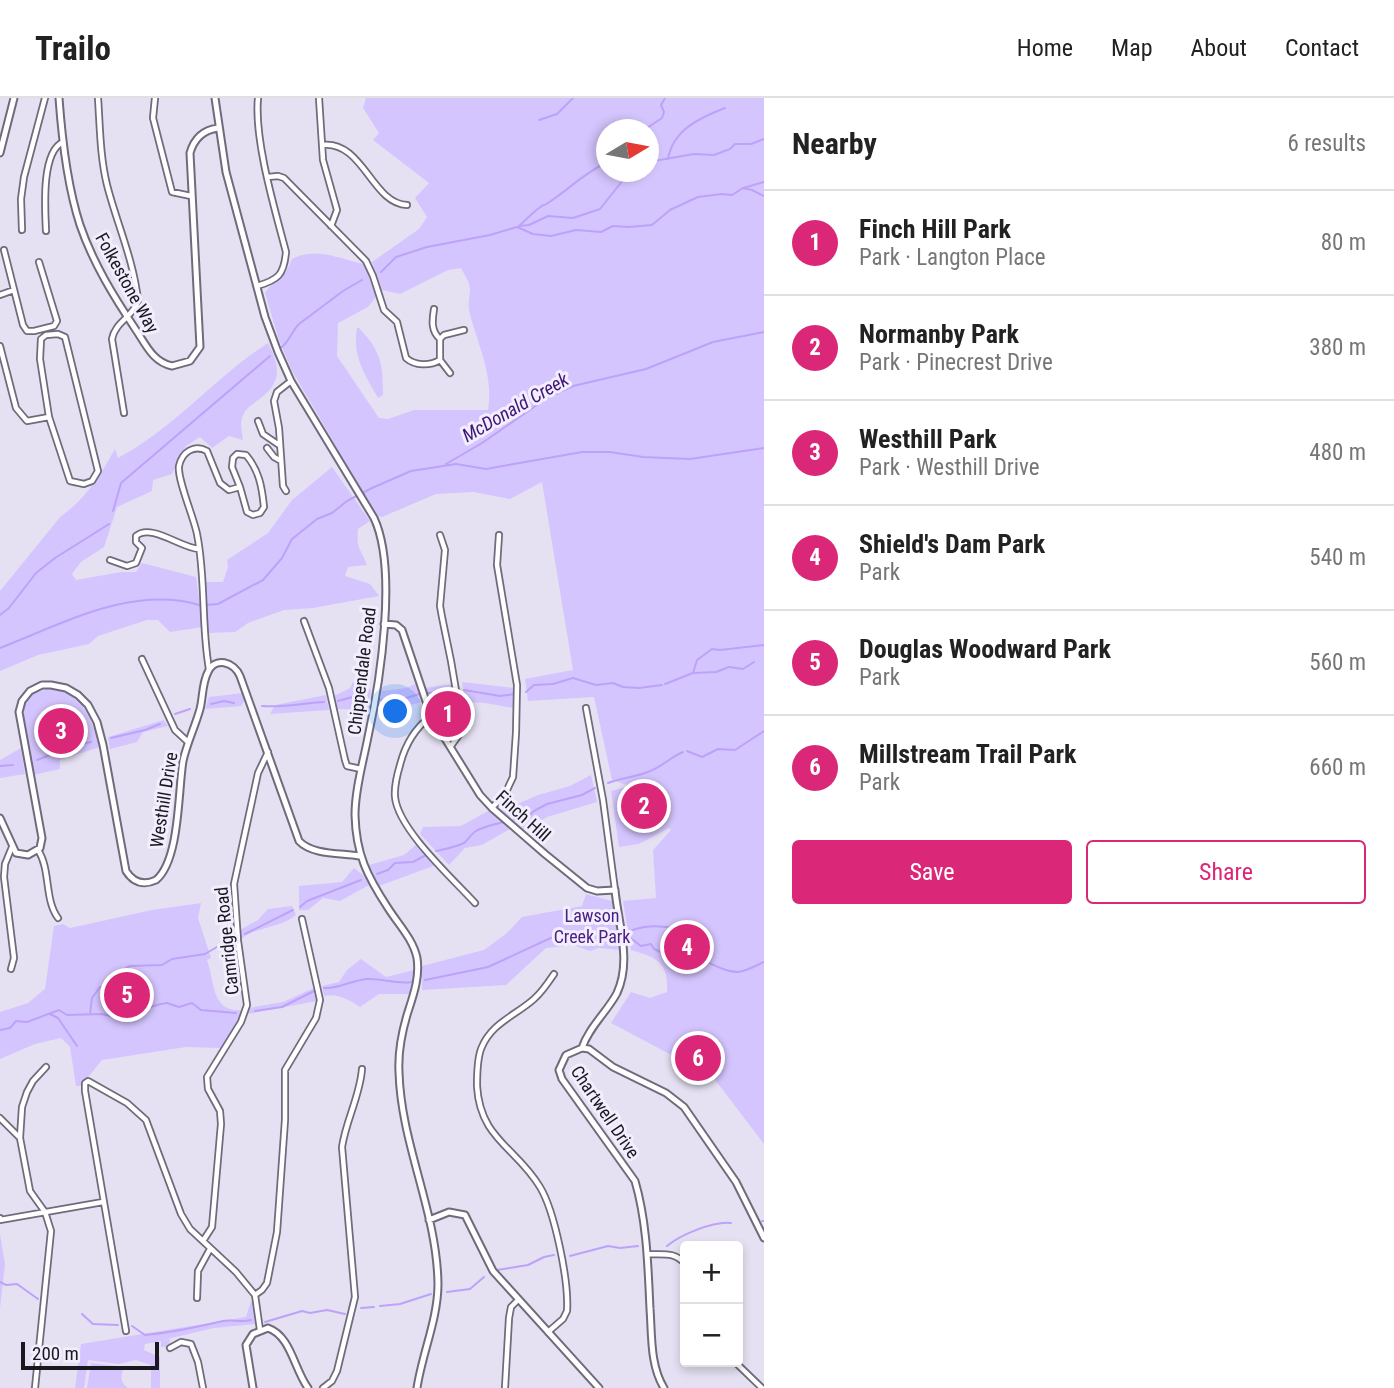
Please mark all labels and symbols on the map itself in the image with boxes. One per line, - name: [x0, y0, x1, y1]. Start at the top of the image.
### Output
- north arrow: [596, 119, 659, 182]
- street label: Folkestone Way: [91, 229, 164, 337]
- water label: McDonald Creek: [458, 367, 573, 447]
- street label: Chippendale Road: [343, 606, 380, 736]
- pin: 1: [425, 688, 471, 740]
- your location: [378, 694, 412, 728]
- pin: 3: [38, 705, 84, 757]
- street label: Westhill Drive: [146, 751, 181, 849]
- pin: 2: [621, 780, 667, 832]
- street label: Finch Hill: [492, 786, 555, 846]
- street label: Camridge Road: [210, 886, 243, 996]
- park label: Lawson Creek Park: [554, 905, 630, 947]
- pin: 4: [664, 921, 710, 973]
- pin: 5: [104, 969, 150, 1021]
- pin: 6: [675, 1032, 721, 1084]
- street label: Chartwell Drive: [567, 1061, 644, 1162]
- scale bar: [21, 1339, 159, 1371]

